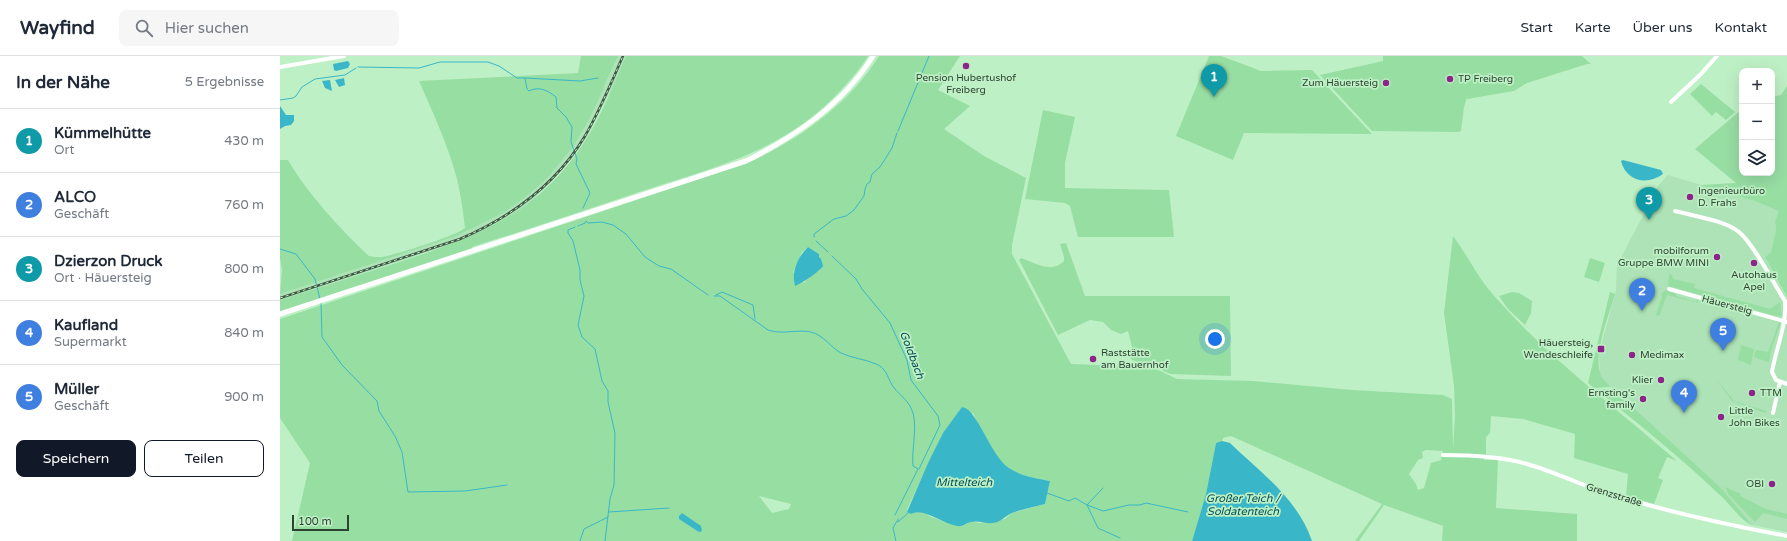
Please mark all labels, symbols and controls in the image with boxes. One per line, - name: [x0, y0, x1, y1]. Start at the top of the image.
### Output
- search box: [119, 10, 399, 46]
- text: Wayfind: [20, 17, 95, 39]
- icon: search: [133, 17, 155, 39]
- text: Hier suchen: [165, 19, 249, 37]
- text: Start: [1521, 19, 1553, 36]
- text: Karte: [1575, 19, 1611, 36]
- text: Über uns: [1633, 19, 1693, 36]
- text: Kontakt: [1715, 19, 1767, 36]
- marker: Pension Hubertushof Freiberg: [961, 61, 971, 71]
- pin: 1: [1201, 64, 1227, 97]
- map controls: [1739, 68, 1775, 176]
- button: +: [1739, 68, 1775, 104]
- text: In der Nähe: [16, 72, 110, 93]
- place label: Pension Hubertushof Freiberg: [916, 72, 1016, 96]
- place label: TP Freiberg: [1458, 73, 1513, 85]
- text: 5 Ergebnisse: [185, 74, 264, 90]
- marker: TP Freiberg: [1445, 74, 1455, 84]
- place label: Zum Häuersteig: [1302, 77, 1378, 89]
- marker: Zum Häuersteig: [1381, 78, 1391, 88]
- button: −: [1739, 104, 1775, 140]
- text: Kümmelhütte: [54, 124, 151, 142]
- text: 1: [25, 133, 33, 149]
- text: 430 m: [224, 133, 264, 149]
- button: layers: [1739, 140, 1775, 176]
- text: Ort: [54, 142, 74, 158]
- place label: Ingenieurbüro D. Frahs: [1698, 185, 1765, 209]
- pin: 3: [1636, 187, 1662, 220]
- text: ALCO: [54, 188, 96, 206]
- marker: Ingenieurbüro D. Frahs: [1685, 192, 1695, 202]
- text: 2: [25, 197, 33, 213]
- text: 760 m: [224, 197, 264, 213]
- text: Geschäft: [54, 206, 109, 222]
- place label: mobilforum Gruppe BMW MINI: [1618, 245, 1709, 269]
- text: Dzierzon Druck: [54, 252, 163, 270]
- marker: mobilforum Gruppe BMW MINI: [1712, 252, 1722, 262]
- marker: Autohaus Apel: [1749, 258, 1759, 268]
- text: 3: [25, 261, 33, 277]
- text: 800 m: [224, 261, 264, 277]
- place label: Autohaus Apel: [1731, 269, 1777, 293]
- text: Ort · Häuersteig: [54, 270, 152, 286]
- pin: 2: [1629, 278, 1655, 311]
- street label: Häuersteig: [1700, 293, 1754, 317]
- text: Kaufland: [54, 316, 118, 334]
- pin: 5: [1710, 318, 1736, 351]
- text: 4: [25, 325, 33, 341]
- text: 840 m: [224, 325, 264, 341]
- water label: Goldbach: [897, 329, 927, 381]
- your location: [1205, 329, 1225, 349]
- text: Supermarkt: [54, 334, 127, 350]
- place label: Häuersteig, Wendeschleife: [1524, 337, 1593, 361]
- marker: Häuersteig, Wendeschleife: [1596, 344, 1606, 354]
- place label: Raststätte am Bauernhof: [1101, 347, 1169, 371]
- place label: Medimax: [1640, 349, 1684, 361]
- marker: Medimax: [1627, 350, 1637, 360]
- marker: Raststätte am Bauernhof: [1088, 354, 1098, 364]
- place label: Klier: [1632, 374, 1653, 386]
- marker: Klier: [1656, 375, 1666, 385]
- text: Müller: [54, 380, 99, 398]
- pin: 4: [1671, 380, 1697, 413]
- place label: Ernsting's family: [1588, 387, 1636, 411]
- place label: TTM: [1760, 387, 1782, 399]
- marker: TTM: [1747, 388, 1757, 398]
- text: 5: [25, 389, 33, 405]
- text: 900 m: [224, 389, 264, 405]
- marker: Ernsting's family: [1638, 394, 1648, 404]
- text: Geschäft: [54, 398, 109, 414]
- place label: Little John Bikes: [1729, 405, 1780, 429]
- marker: Little John Bikes: [1716, 412, 1726, 422]
- button: Speichern: [16, 440, 136, 477]
- button: Teilen: [144, 440, 264, 477]
- water label: Mittelteich: [936, 476, 992, 489]
- place label: OBI: [1746, 478, 1764, 490]
- marker: OBI: [1767, 479, 1777, 489]
- street label: Grenzstraße: [1585, 481, 1644, 509]
- water label: Großer Teich / Soldatenteich: [1206, 492, 1282, 518]
- scale bar: [292, 513, 349, 532]
- text: 100 m: [298, 515, 332, 528]

